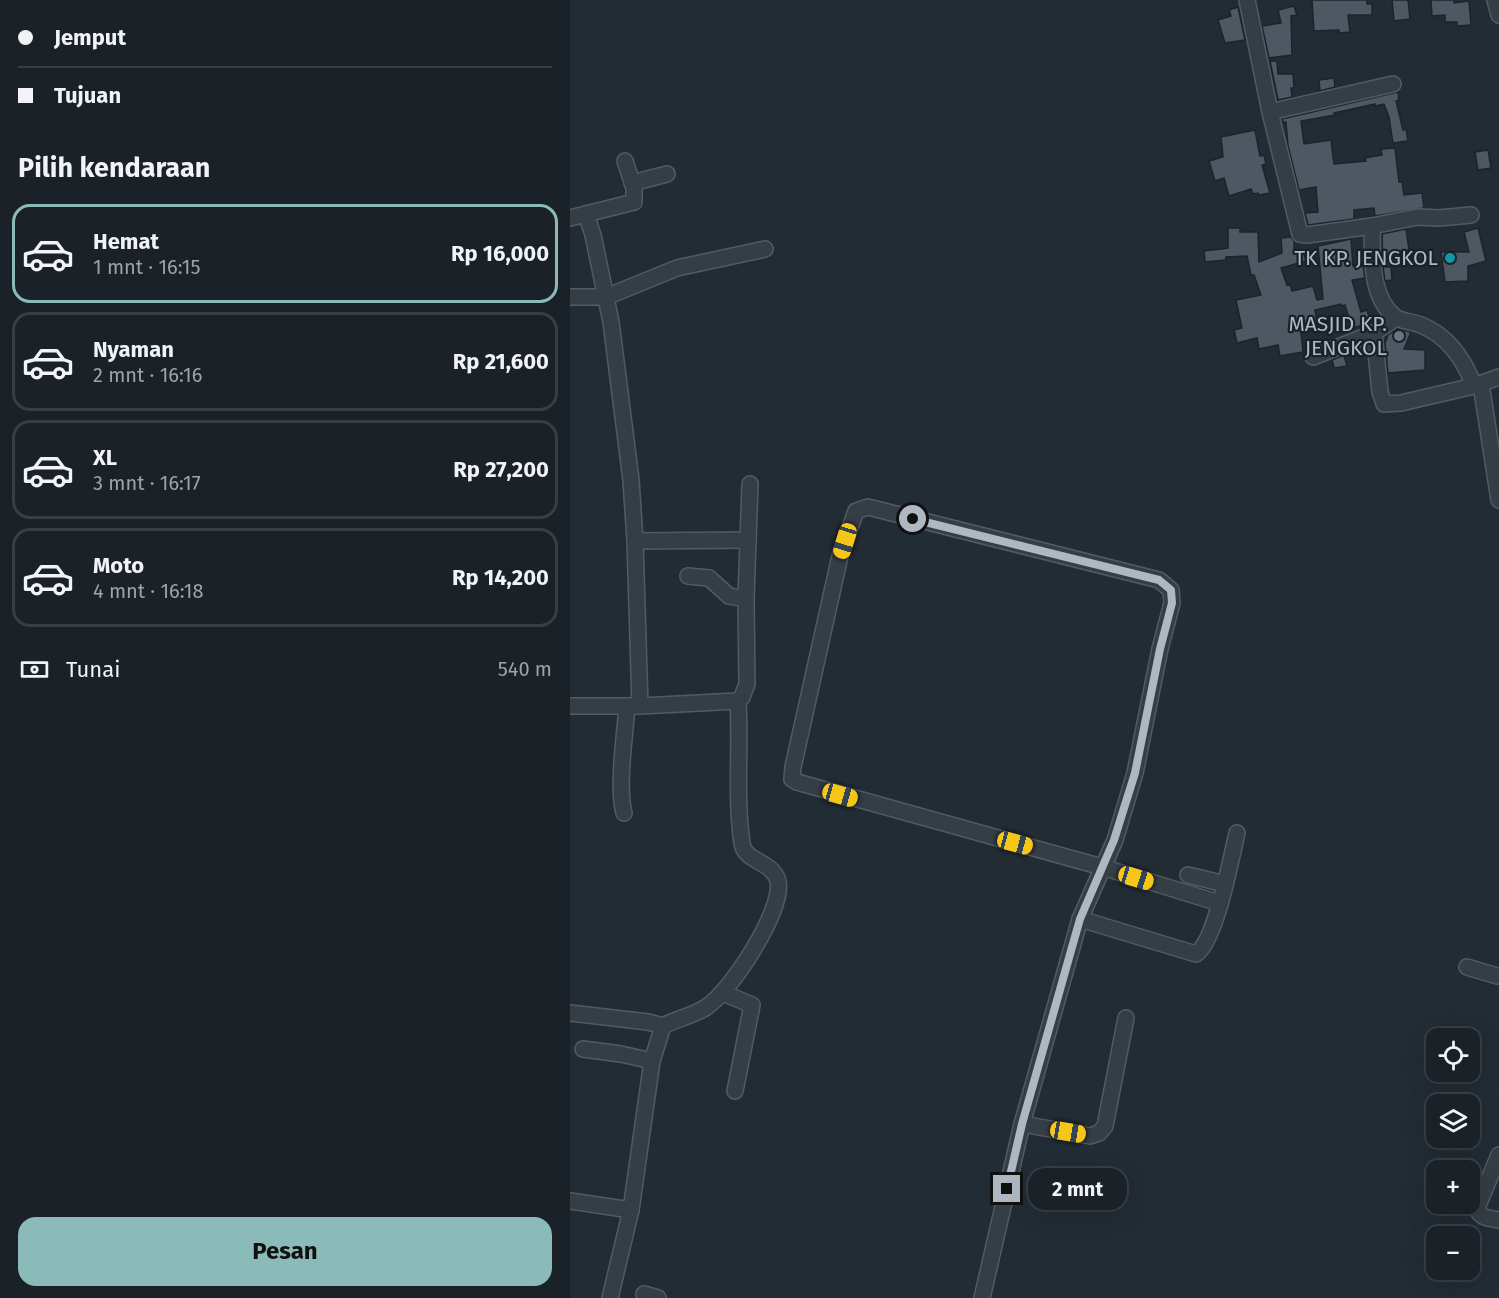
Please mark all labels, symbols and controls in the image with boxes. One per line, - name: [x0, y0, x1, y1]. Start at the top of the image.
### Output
- text: Jemput: [54, 24, 126, 51]
- text: Tujuan: [54, 82, 121, 109]
- text: Pilih kendaraan: [18, 152, 210, 184]
- icon: car: [21, 227, 75, 281]
- text: Hemat: [93, 228, 159, 255]
- text: Rp 16,000: [451, 240, 549, 267]
- place label: TK KP. JENGKOL: [1294, 245, 1439, 271]
- marker: TK KP. JENGKOL: [1443, 251, 1457, 265]
- text: 1 mnt · 16:15: [93, 255, 200, 279]
- place label: MASJID KP. JENGKOL: [1288, 311, 1388, 361]
- marker: MASJID KP. JENGKOL: [1392, 329, 1406, 343]
- icon: car: [21, 335, 75, 389]
- text: Nyaman: [93, 336, 174, 363]
- text: Rp 21,600: [453, 348, 549, 375]
- text: 2 mnt · 16:16: [93, 363, 202, 387]
- icon: car: [21, 443, 75, 497]
- text: XL: [93, 444, 117, 471]
- text: Rp 27,200: [453, 456, 549, 483]
- text: 3 mnt · 16:17: [93, 471, 201, 495]
- route start: [899, 505, 926, 532]
- car: [831, 521, 859, 561]
- icon: car: [21, 551, 75, 605]
- text: Moto: [93, 552, 144, 579]
- text: Rp 14,200: [452, 564, 549, 591]
- text: 4 mnt · 16:18: [93, 579, 203, 603]
- icon: cash: [18, 653, 51, 686]
- text: Tunai: [66, 656, 120, 683]
- text: 540 m: [498, 657, 552, 681]
- car: [820, 781, 860, 809]
- car: [995, 830, 1035, 856]
- car: [1116, 864, 1156, 892]
- map controls: [1426, 1028, 1480, 1280]
- button: locate: [1426, 1028, 1480, 1082]
- button: layers: [1426, 1094, 1480, 1148]
- car: [1049, 1120, 1087, 1144]
- button: +: [1426, 1160, 1480, 1214]
- callout: 2 mnt: [1028, 1168, 1127, 1210]
- route end: [993, 1175, 1020, 1202]
- text: 2 mnt: [1052, 1177, 1103, 1201]
- button: Pesan: [18, 1217, 552, 1286]
- button: −: [1426, 1226, 1480, 1280]

